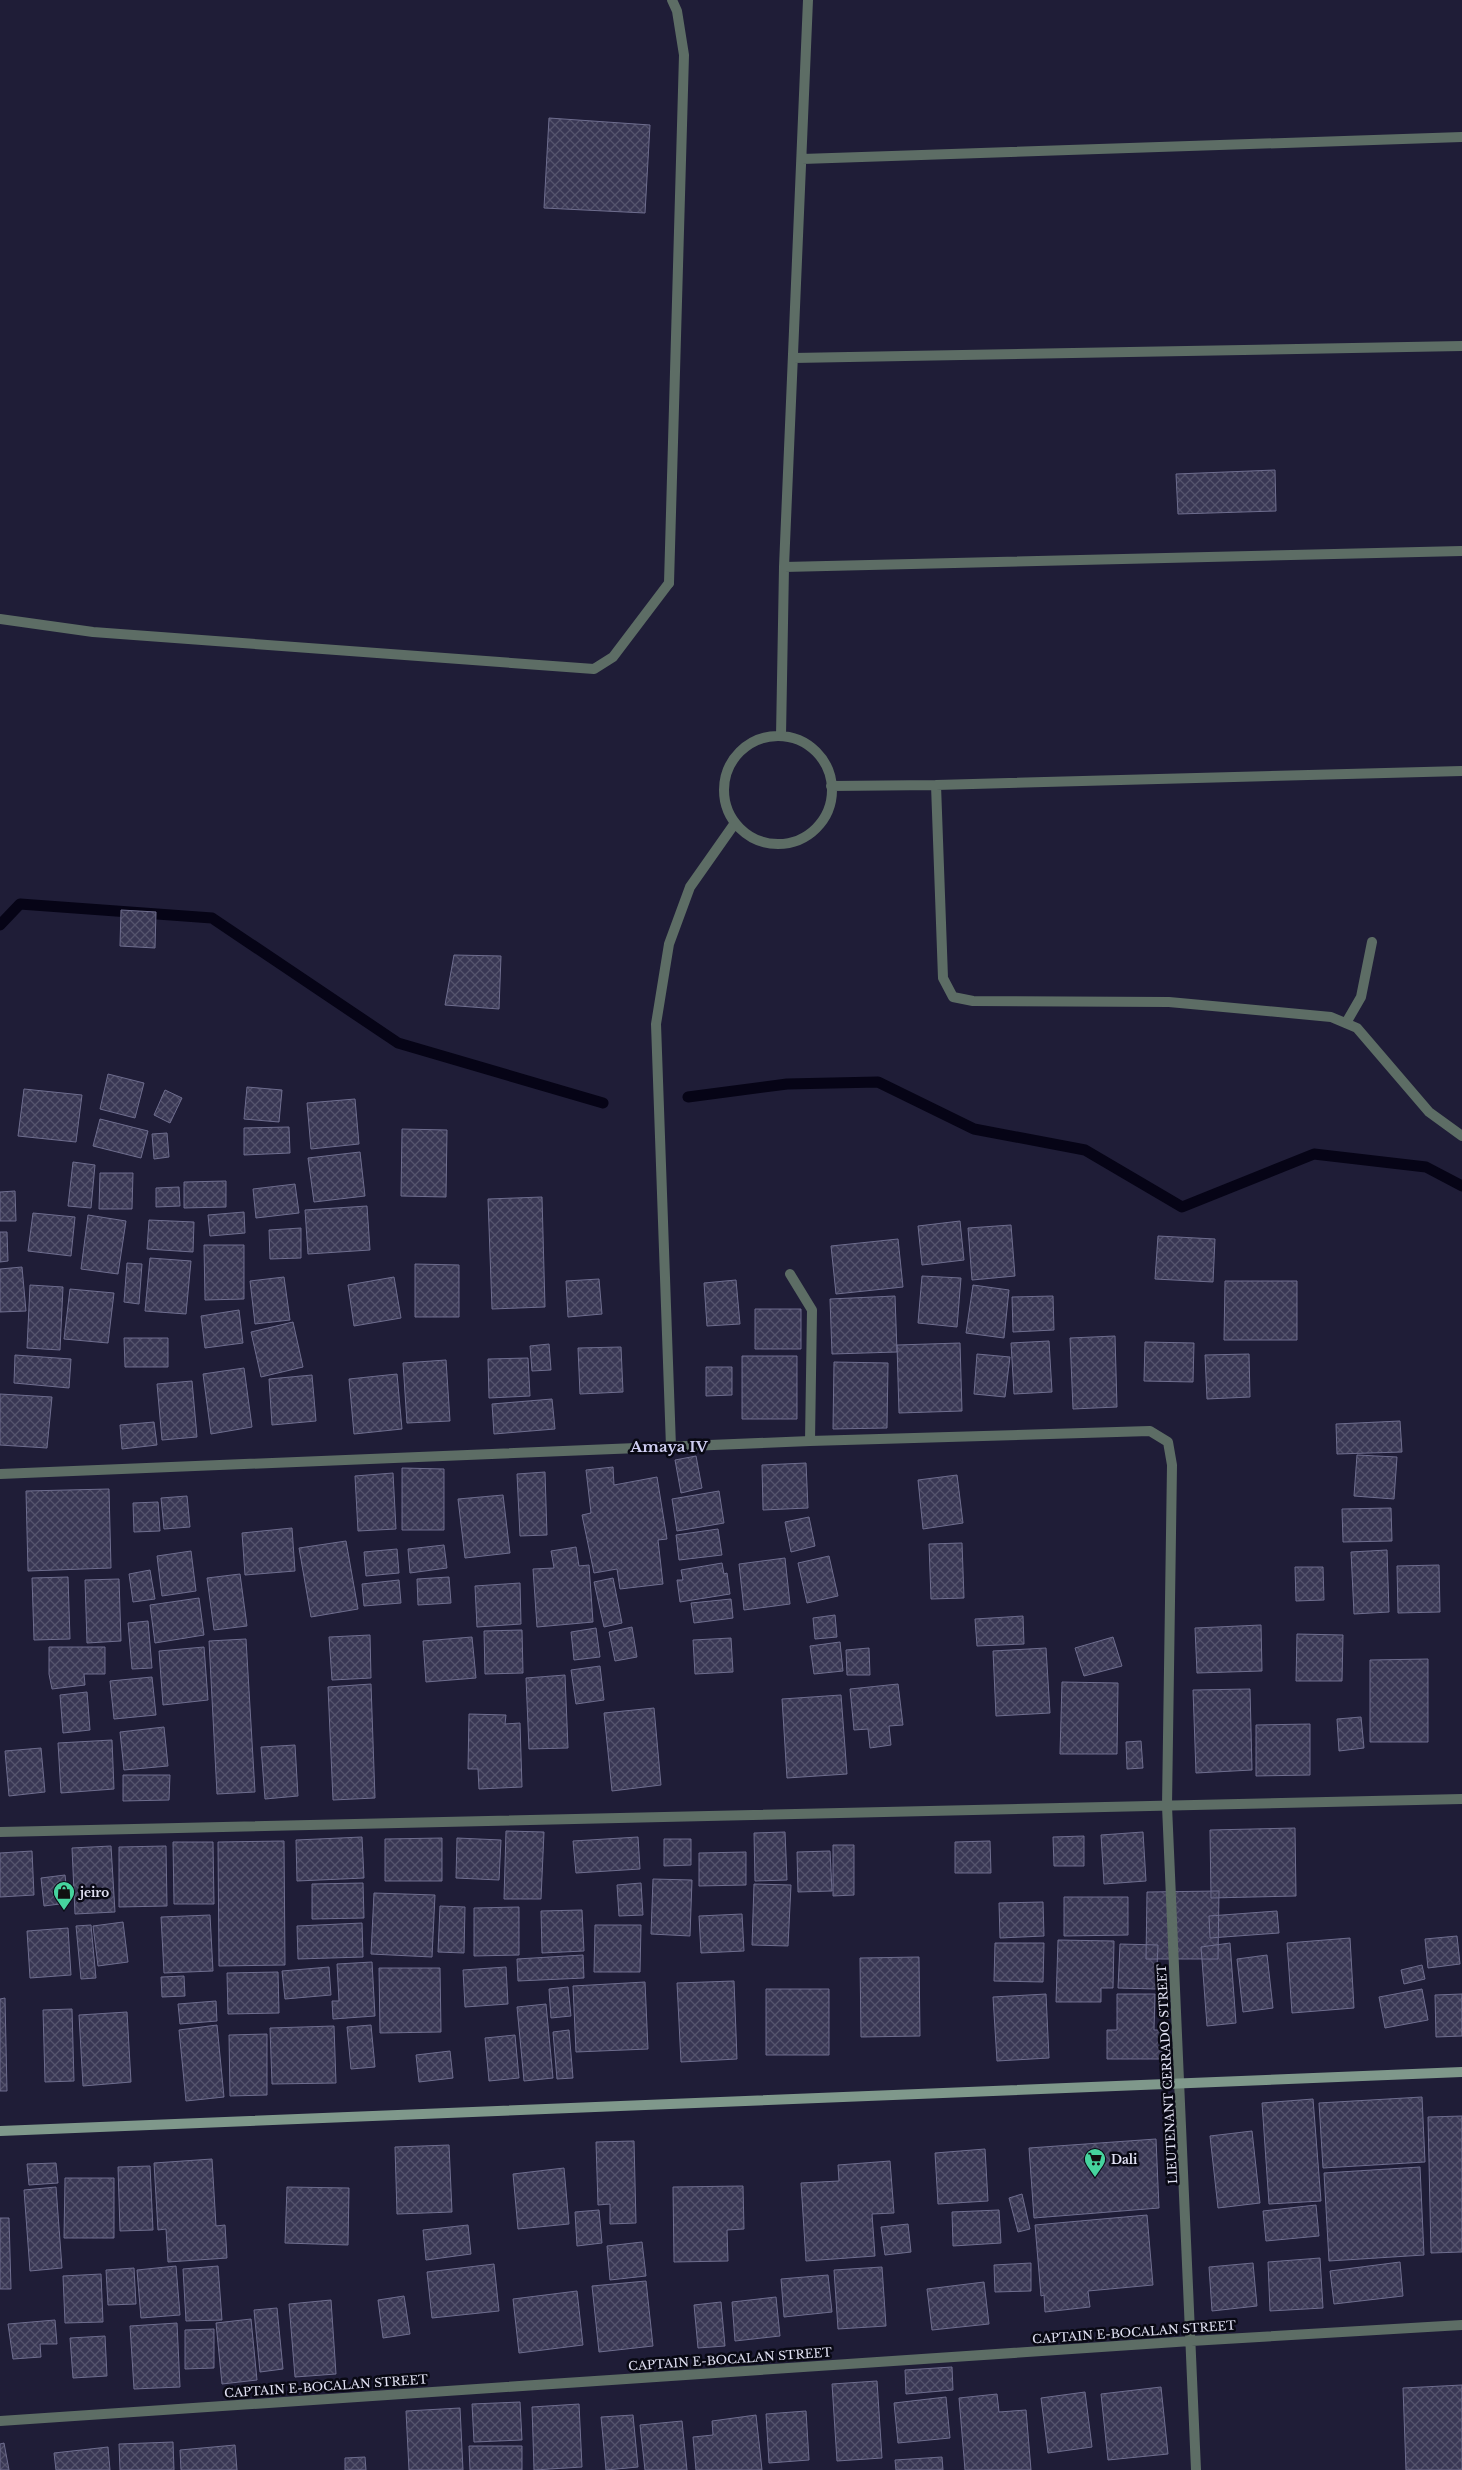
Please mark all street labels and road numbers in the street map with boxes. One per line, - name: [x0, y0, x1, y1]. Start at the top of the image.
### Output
- street label: LIEUTENANT CERRADO STREET: [1154, 1963, 1180, 2184]
- street label: CAPTAIN E-BOCALAN STREET: [1032, 2317, 1237, 2347]
- street label: CAPTAIN E-BOCALAN STREET: [628, 2344, 833, 2374]
- street label: CAPTAIN E-BOCALAN STREET: [224, 2371, 429, 2401]

